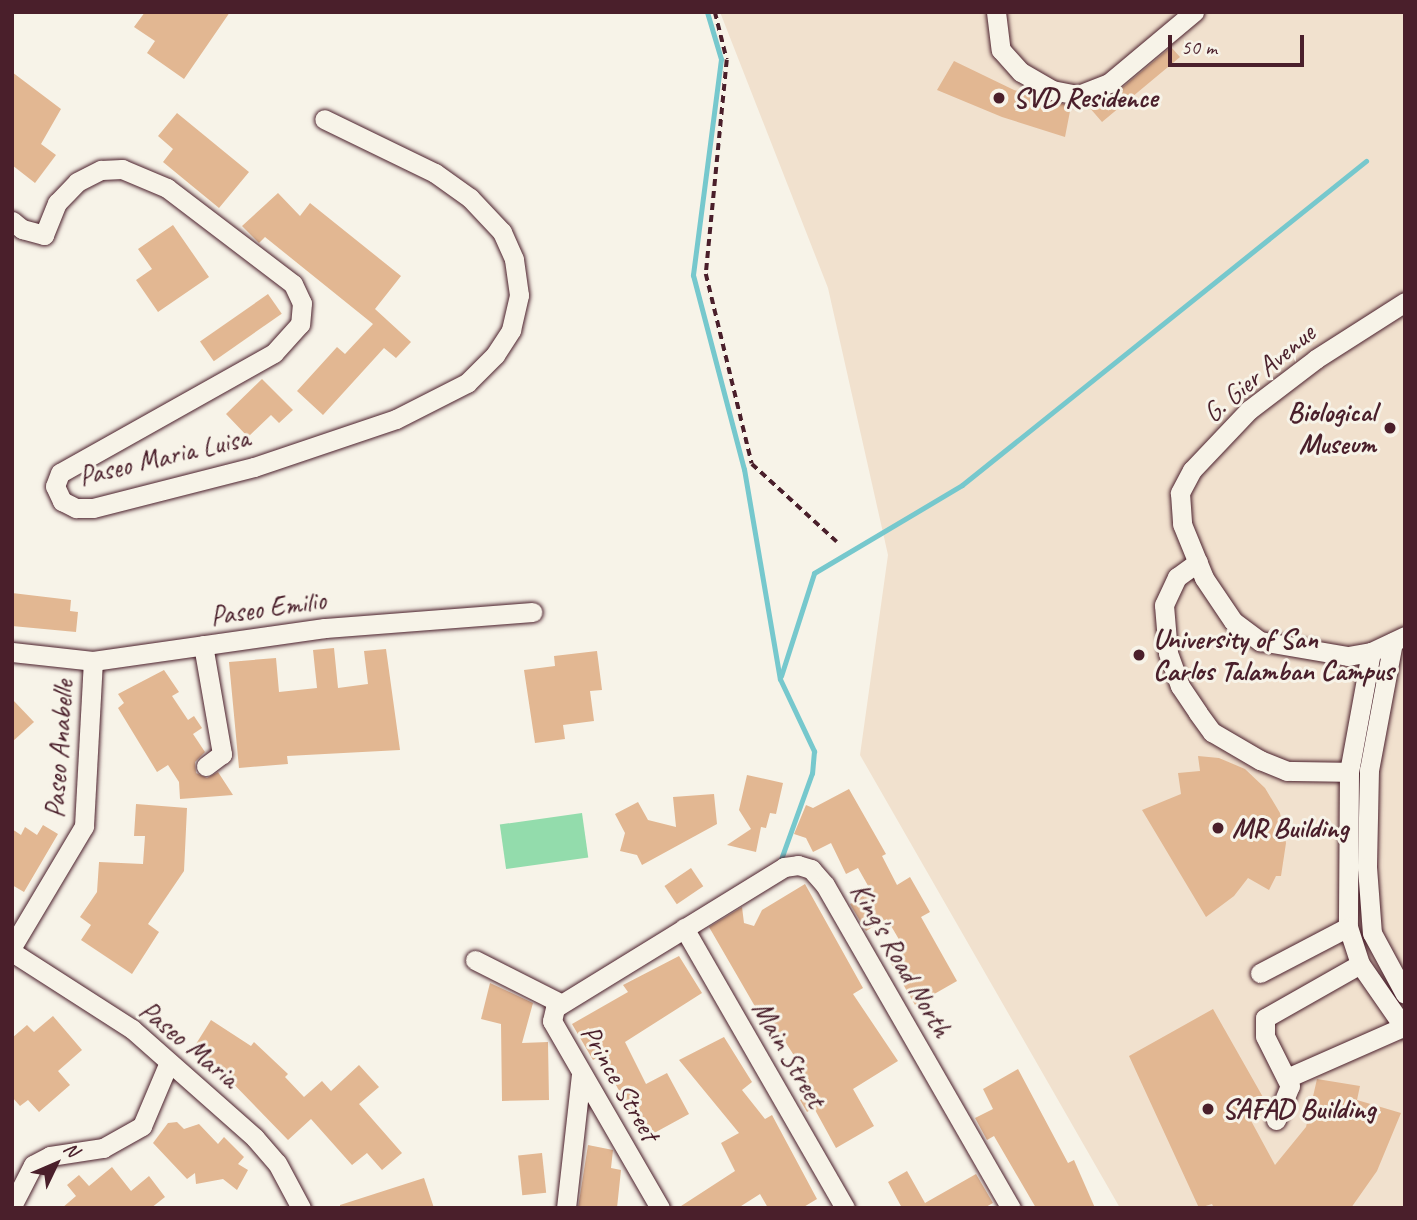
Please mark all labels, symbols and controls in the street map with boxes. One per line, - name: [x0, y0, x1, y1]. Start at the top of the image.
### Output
- scale bar: [1172, 21, 1308, 65]
- text: 50 m: [1181, 34, 1217, 60]
- place label: SVD Residence: [1013, 81, 1157, 115]
- marker: SVD Residence: [991, 90, 1007, 106]
- street label: G. Gier Avenue: [1196, 317, 1322, 429]
- place label: Biological Museum: [1287, 395, 1376, 461]
- marker: Biological Museum: [1382, 420, 1398, 436]
- street label: Paseo Maria Luisa: [76, 421, 252, 493]
- street label: Paseo Emilio: [209, 583, 327, 633]
- place label: University of San Carlos Talamban Campus: [1153, 622, 1393, 688]
- marker: University of San Carlos Talamban Campus: [1131, 647, 1147, 663]
- street label: Paseo Anabelle: [37, 679, 81, 819]
- place label: MR Building: [1232, 811, 1348, 845]
- marker: MR Building: [1210, 820, 1226, 836]
- street label: King's Road North: [843, 876, 959, 1044]
- street label: Paseo Maria: [133, 993, 245, 1095]
- street label: Main Street: [745, 995, 833, 1113]
- street label: Prince Street: [573, 1019, 667, 1147]
- place label: SAFAD Building: [1222, 1092, 1375, 1126]
- marker: SAFAD Building: [1200, 1101, 1216, 1117]
- north arrow: [21, 1129, 91, 1199]
- text: N: [58, 1137, 84, 1162]

